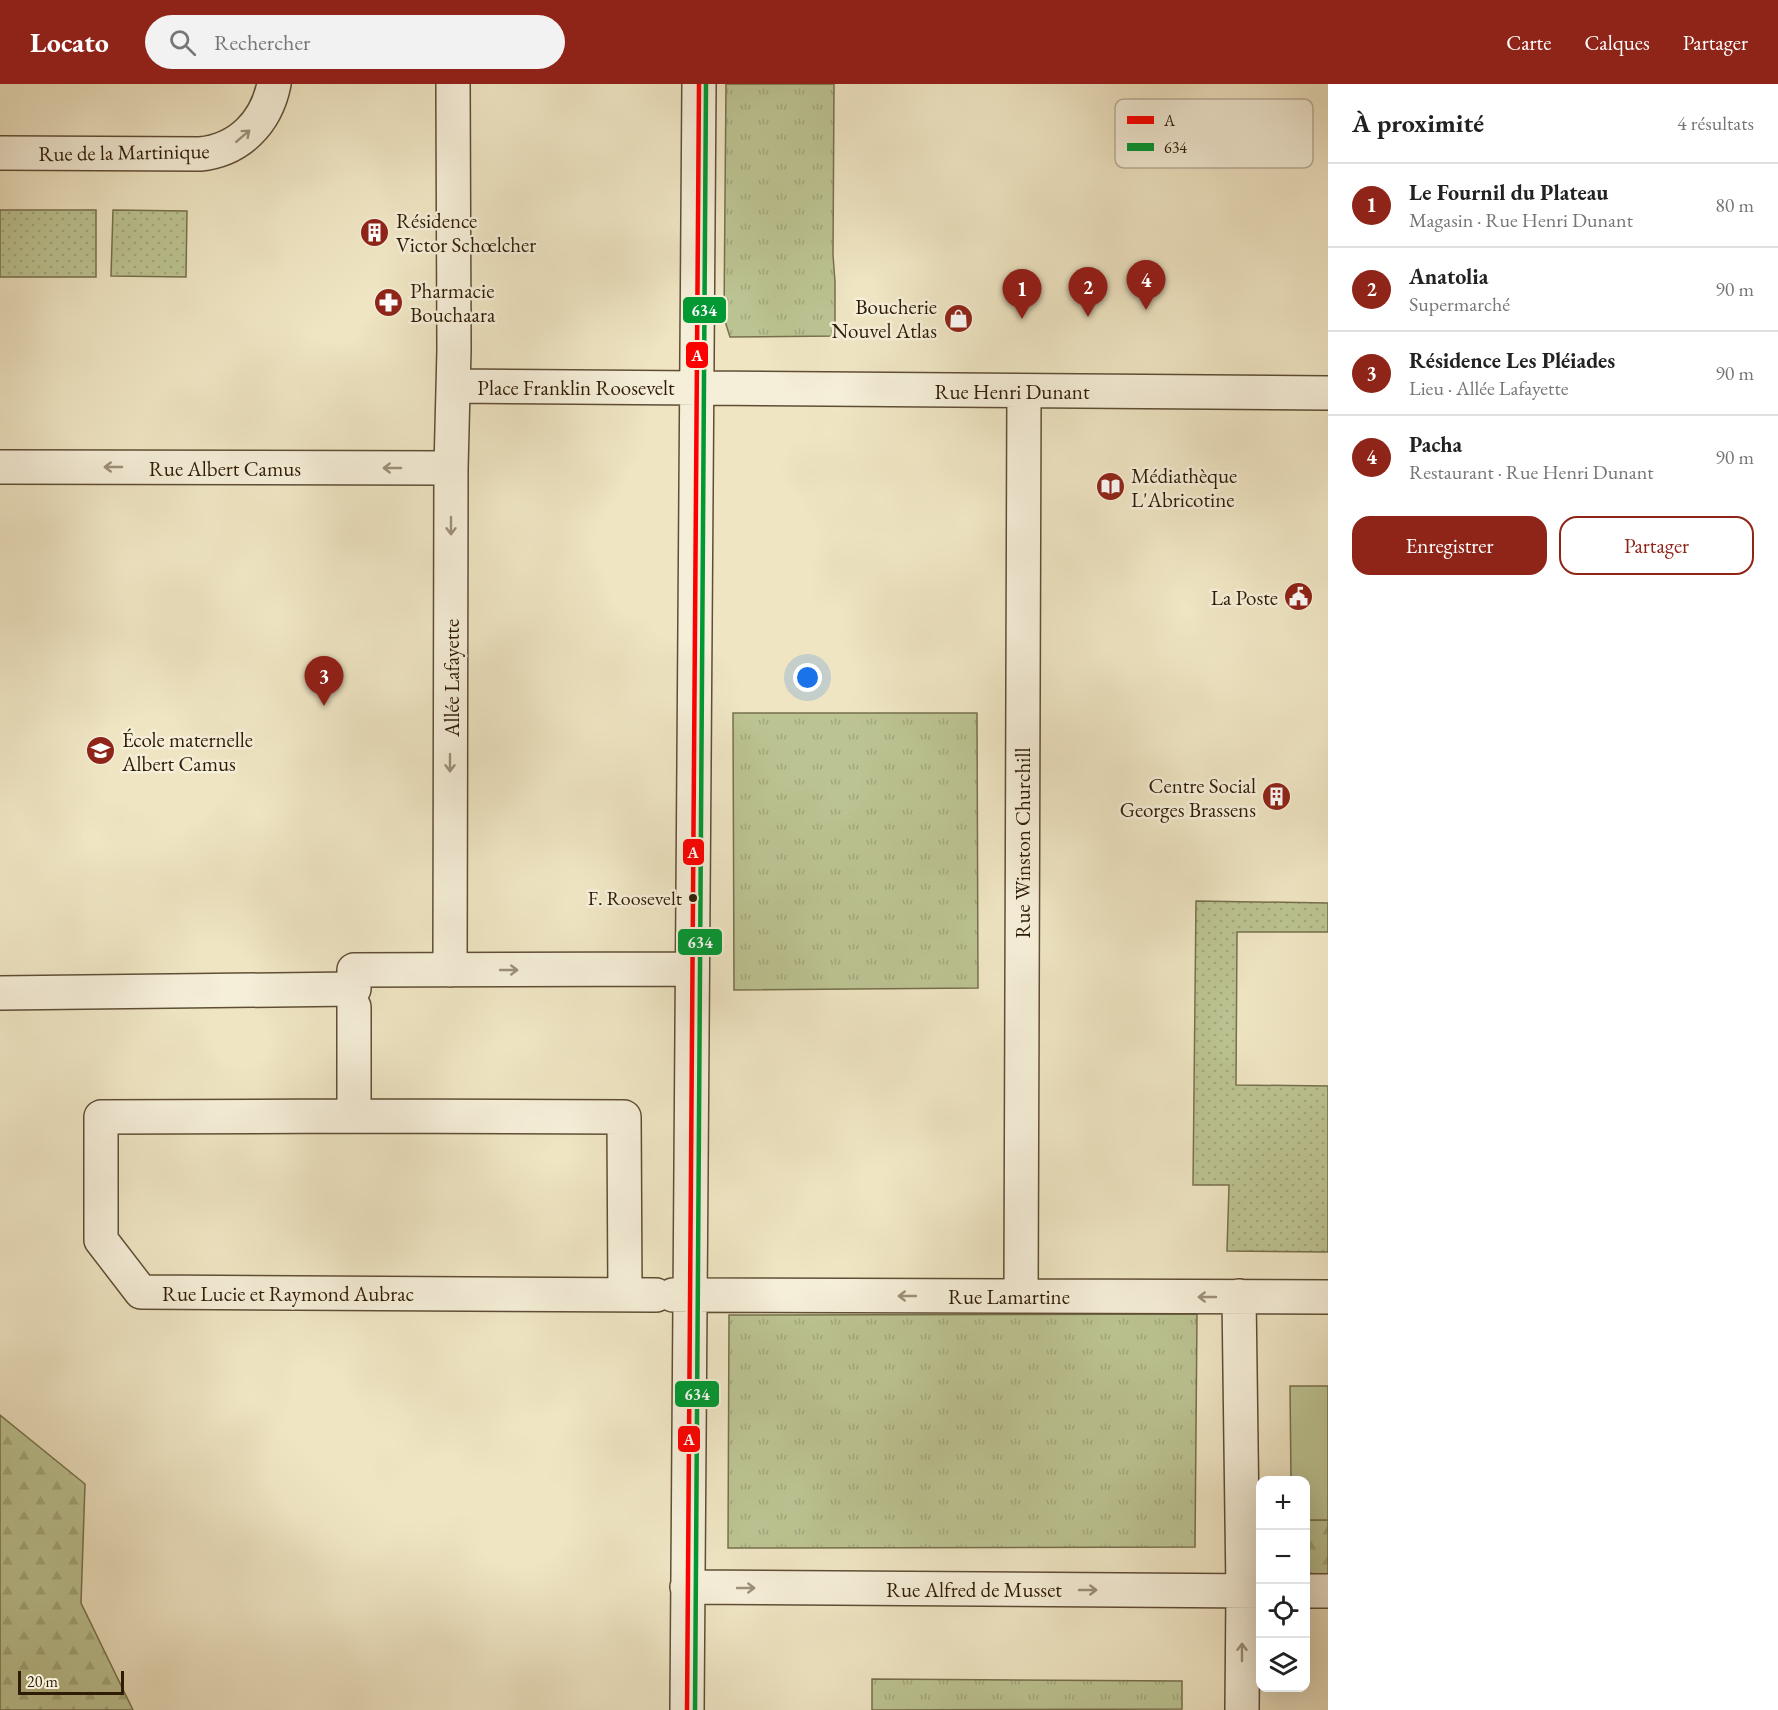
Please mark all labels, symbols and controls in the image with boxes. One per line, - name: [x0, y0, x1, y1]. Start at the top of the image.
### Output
- search box: [145, 15, 565, 69]
- text: Locato: [30, 24, 109, 60]
- icon: search: [166, 26, 199, 59]
- text: Rechercher: [214, 28, 310, 57]
- text: Carte: [1506, 29, 1551, 56]
- text: Calques: [1584, 29, 1650, 56]
- text: Partager: [1683, 29, 1748, 56]
- legend: [1115, 99, 1313, 168]
- text: À proximité: [1352, 106, 1484, 140]
- text: A: [1163, 110, 1176, 131]
- text: 4 résultats: [1677, 110, 1754, 136]
- one-way arrow: [234, 130, 250, 144]
- street label: Rue de la Martinique: [38, 137, 210, 167]
- text: 634: [1164, 137, 1187, 158]
- text: Le Fournil du Plateau: [1409, 178, 1608, 207]
- text: 1: [1366, 192, 1377, 218]
- text: 80 m: [1715, 192, 1754, 218]
- place label: Résidence Victor Schœlcher: [396, 207, 536, 258]
- text: Magasin · Rue Henri Dunant: [1409, 207, 1633, 233]
- building icon: Résidence Victor Schœlcher: [359, 216, 391, 248]
- pin: 4: [1126, 260, 1166, 310]
- text: Anatolia: [1409, 262, 1488, 291]
- pin: 2: [1068, 268, 1108, 317]
- pin: 1: [1002, 270, 1042, 319]
- text: 2: [1366, 276, 1377, 302]
- text: 90 m: [1715, 276, 1754, 302]
- place label: Pharmacie Bouchaara: [410, 277, 496, 328]
- pharmacy icon: Pharmacie Bouchaara: [373, 286, 405, 318]
- text: Supermarché: [1409, 291, 1510, 317]
- place label: Boucherie Nouvel Atlas: [831, 293, 937, 344]
- line badge: 634: [682, 296, 727, 324]
- text: 634: [691, 300, 717, 321]
- shop icon: Boucherie Nouvel Atlas: [942, 302, 974, 334]
- line badge: A: [685, 341, 709, 369]
- text: A: [690, 345, 703, 366]
- text: Résidence Les Pléiades: [1409, 346, 1615, 375]
- text: 3: [1366, 360, 1377, 386]
- text: 90 m: [1715, 360, 1754, 386]
- street label: Place Franklin Roosevelt: [477, 374, 675, 401]
- text: Lieu · Allée Lafayette: [1409, 375, 1568, 401]
- street label: Rue Henri Dunant: [934, 378, 1090, 405]
- text: Pacha: [1409, 430, 1462, 459]
- text: 4: [1366, 444, 1377, 470]
- text: 90 m: [1715, 444, 1754, 470]
- street label: Rue Albert Camus: [149, 455, 301, 482]
- text: Restaurant · Rue Henri Dunant: [1409, 459, 1654, 485]
- one-way arrow: [104, 461, 124, 473]
- one-way arrow: [383, 462, 403, 474]
- place label: Médiathèque L'Abricotine: [1131, 462, 1237, 513]
- library icon: Médiathèque L'Abricotine: [1094, 471, 1126, 503]
- one-way arrow: [445, 516, 457, 536]
- button: Enregistrer: [1352, 516, 1547, 575]
- button: Partager: [1559, 516, 1754, 575]
- public building icon: La Poste: [1283, 581, 1315, 613]
- place label: La Poste: [1211, 584, 1278, 611]
- street label: Allée Lafayette: [438, 619, 465, 738]
- pin: 3: [304, 656, 344, 706]
- your location: [793, 663, 822, 692]
- place label: École maternelle Albert Camus: [121, 726, 253, 777]
- school or university icon: École maternelle Albert Camus: [85, 735, 117, 767]
- street label: Rue Winston Churchill: [1009, 748, 1036, 938]
- one-way arrow: [444, 753, 456, 773]
- place label: Centre Social Georges Brassens: [1120, 772, 1256, 823]
- building icon: Centre Social Georges Brassens: [1261, 781, 1293, 813]
- line badge: A: [682, 838, 705, 866]
- text: A: [686, 842, 699, 863]
- place label: F. Roosevelt: [588, 885, 683, 911]
- marker: F. Roosevelt: [687, 892, 699, 904]
- line badge: 634: [677, 928, 723, 956]
- text: 634: [687, 932, 713, 953]
- one-way arrow: [498, 964, 518, 976]
- street label: Rue Lucie et Raymond Aubrac: [162, 1280, 414, 1307]
- street label: Rue Lamartine: [948, 1283, 1070, 1310]
- one-way arrow: [897, 1290, 917, 1302]
- one-way arrow: [1197, 1291, 1217, 1303]
- line badge: 634: [674, 1380, 720, 1408]
- text: 634: [684, 1384, 710, 1405]
- line badge: A: [677, 1425, 701, 1453]
- text: A: [682, 1429, 695, 1450]
- map controls: [1256, 1476, 1310, 1692]
- button: +: [1256, 1476, 1310, 1530]
- button: −: [1256, 1530, 1310, 1584]
- street label: Rue Alfred de Musset: [886, 1576, 1062, 1603]
- one-way arrow: [735, 1582, 755, 1594]
- one-way arrow: [1077, 1584, 1097, 1596]
- button: locate: [1256, 1584, 1310, 1638]
- button: layers: [1256, 1638, 1310, 1692]
- one-way arrow: [1236, 1642, 1248, 1662]
- scale bar: [18, 1668, 124, 1696]
- text: 20 m: [27, 1671, 58, 1692]

